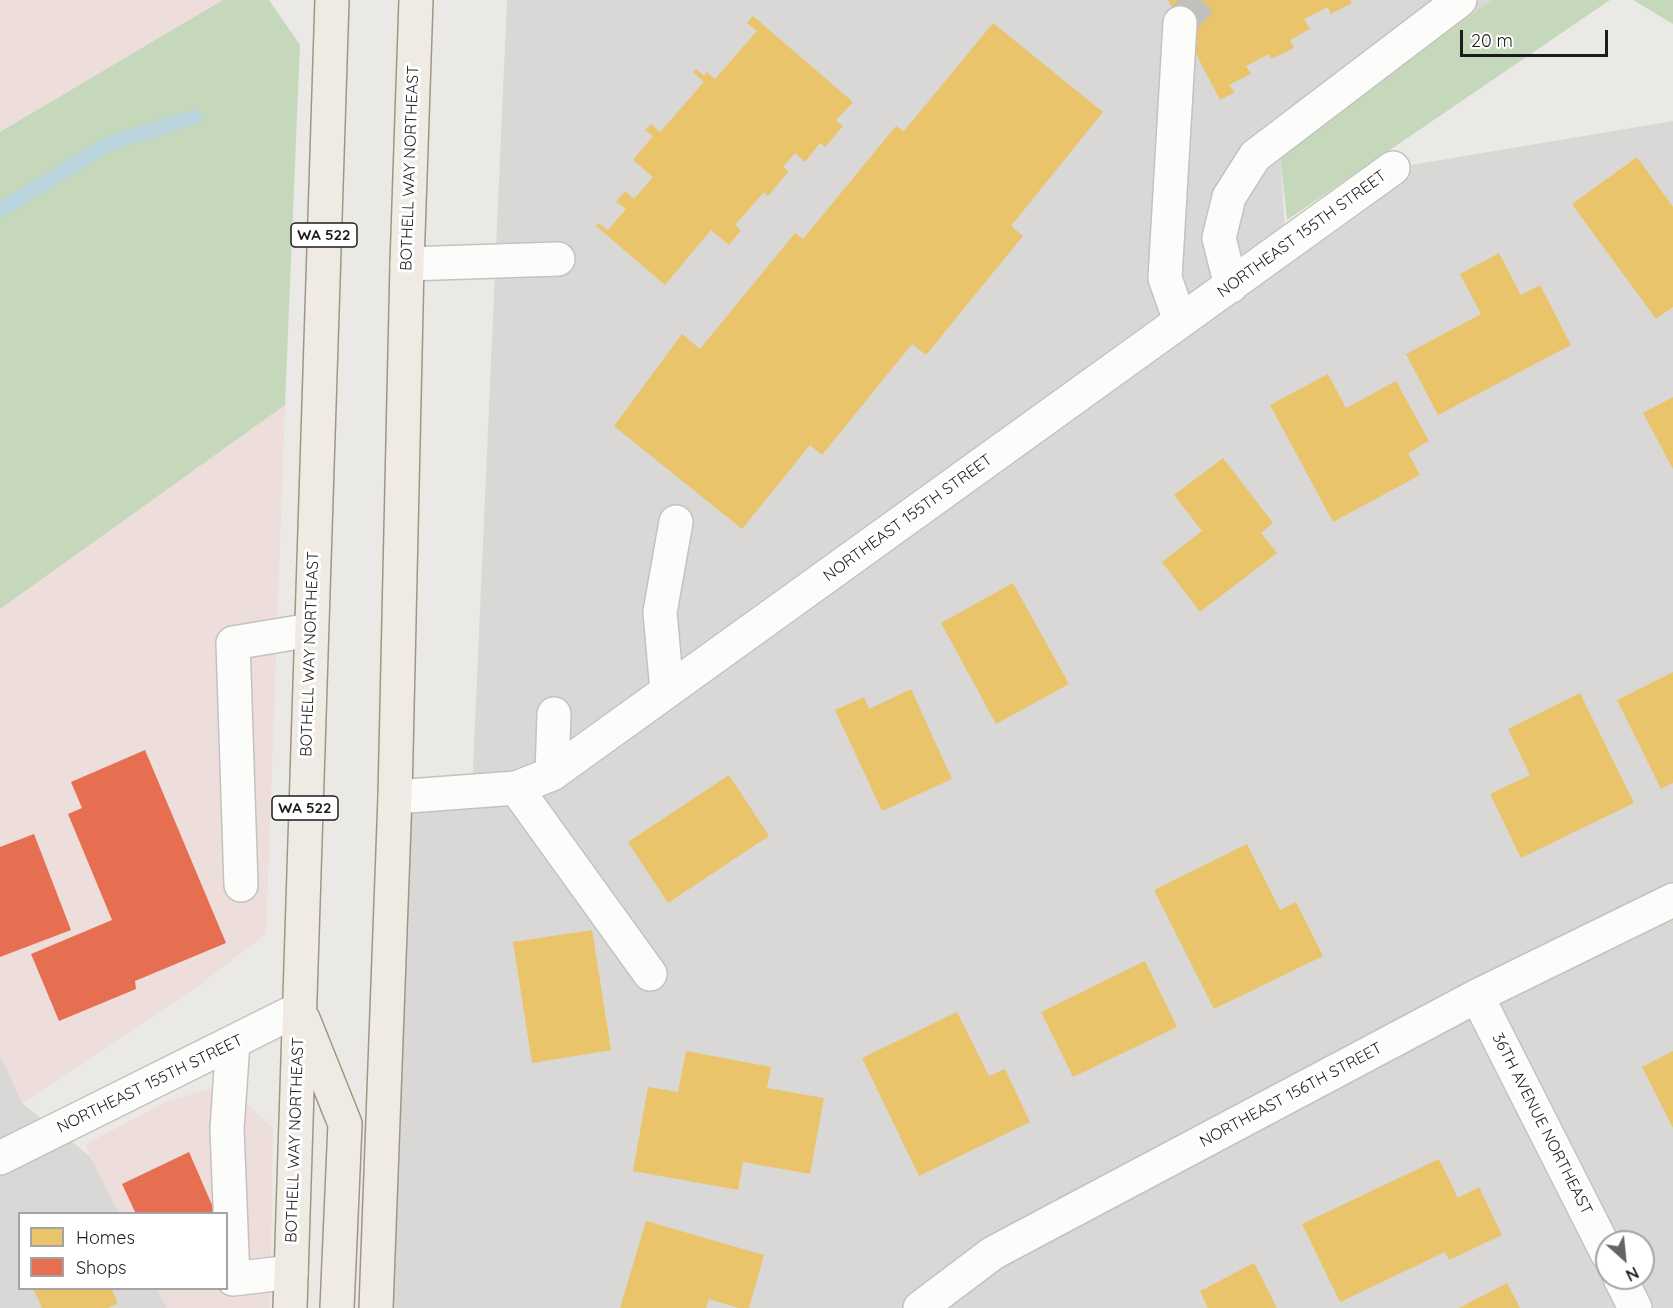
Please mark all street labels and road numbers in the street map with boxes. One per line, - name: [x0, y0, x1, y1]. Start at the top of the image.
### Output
- street label: BOTHELL WAY NORTHEAST: [397, 65, 423, 271]
- street label: NORTHEAST 155TH STREET: [1214, 166, 1390, 302]
- road number: WA 522: [291, 223, 357, 247]
- street label: NORTHEAST 155TH STREET: [820, 450, 996, 586]
- street label: BOTHELL WAY NORTHEAST: [297, 551, 323, 757]
- road number: WA 522: [272, 796, 338, 820]
- street label: 36TH AVENUE NORTHEAST: [1488, 1030, 1596, 1218]
- street label: NORTHEAST 155TH STREET: [54, 1031, 246, 1137]
- street label: BOTHELL WAY NORTHEAST: [282, 1037, 308, 1243]
- street label: NORTHEAST 156TH STREET: [1196, 1039, 1386, 1151]

